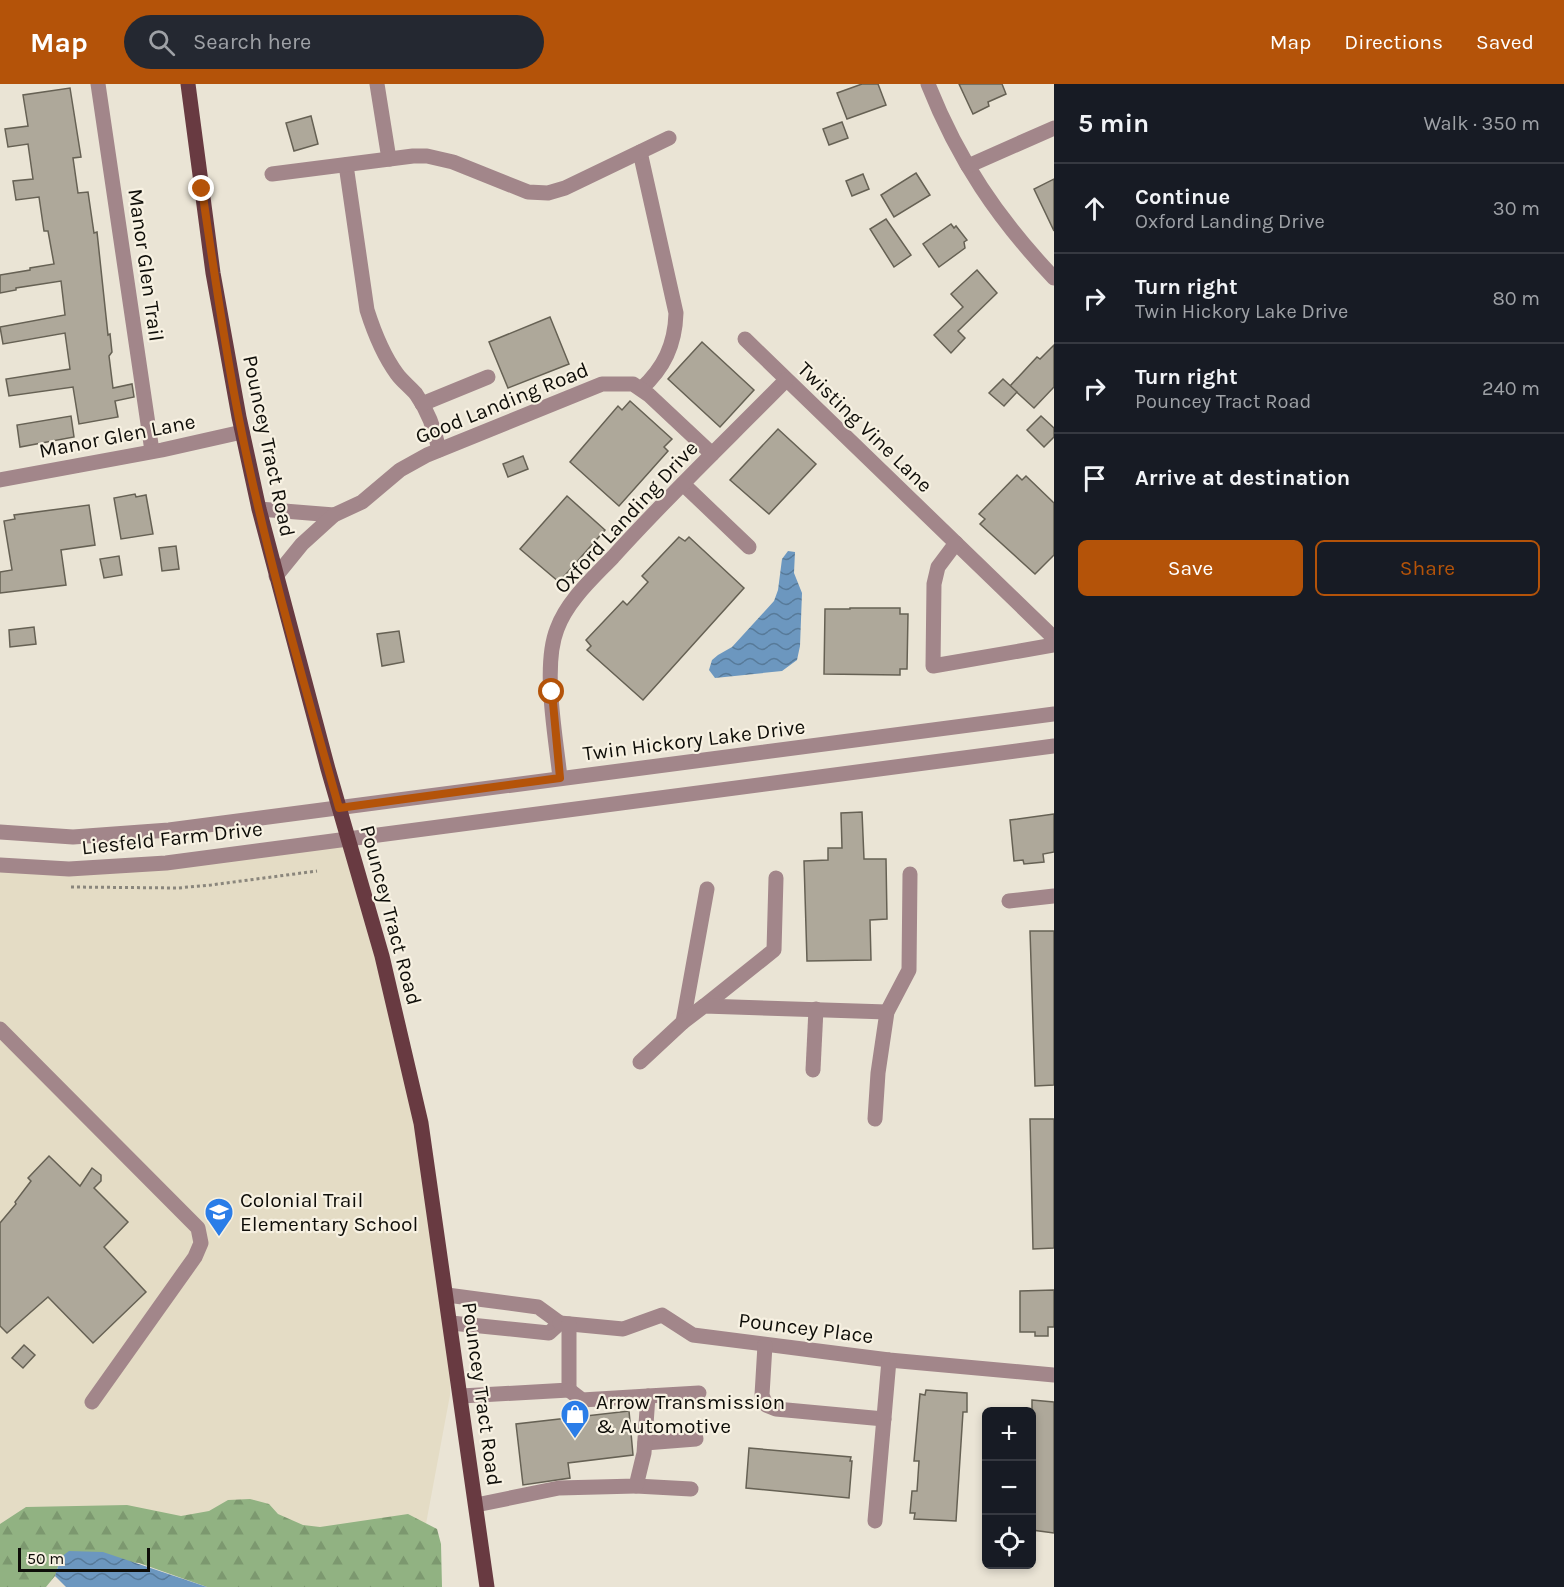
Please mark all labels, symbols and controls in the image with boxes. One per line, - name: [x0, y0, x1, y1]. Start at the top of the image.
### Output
- search box: [124, 15, 544, 69]
- text: Map: [30, 26, 88, 59]
- icon: search: [145, 26, 178, 59]
- text: Search here: [193, 29, 311, 55]
- text: Map: [1270, 30, 1311, 54]
- text: Directions: [1344, 30, 1443, 54]
- text: Saved: [1476, 30, 1534, 54]
- text: 5 min: [1078, 108, 1149, 139]
- text: Walk · 350 m: [1423, 112, 1540, 135]
- route end: [188, 175, 214, 201]
- text: Continue: [1135, 184, 1230, 210]
- street label: Manor Glen Trail: [123, 187, 169, 343]
- icon: ahead: [1078, 192, 1111, 225]
- text: 30 m: [1493, 197, 1540, 220]
- text: Oxford Landing Drive: [1135, 210, 1325, 233]
- text: Turn right: [1135, 274, 1238, 300]
- icon: right: [1078, 282, 1111, 315]
- text: 80 m: [1492, 287, 1540, 310]
- text: Twin Hickory Lake Drive: [1135, 300, 1348, 323]
- street label: Pouncey Tract Road: [238, 353, 300, 539]
- street label: Good Landing Road: [412, 357, 592, 449]
- street label: Twisting Vine Lane: [793, 357, 937, 497]
- text: Turn right: [1135, 364, 1238, 390]
- icon: right: [1078, 372, 1111, 405]
- text: 240 m: [1482, 377, 1540, 400]
- text: Pouncey Tract Road: [1135, 390, 1311, 413]
- street label: Manor Glen Lane: [37, 409, 197, 463]
- street label: Oxford Landing Drive: [549, 436, 703, 598]
- icon: arrive: [1078, 462, 1111, 495]
- text: Arrive at destination: [1135, 465, 1350, 491]
- button: Save: [1078, 540, 1303, 596]
- button: Share: [1315, 540, 1540, 596]
- route start: [538, 678, 564, 704]
- street label: Twin Hickory Lake Drive: [581, 714, 807, 766]
- street label: Liesfeld Farm Drive: [80, 817, 264, 859]
- street label: Pouncey Tract Road: [355, 823, 427, 1007]
- place label: Colonial Trail Elementary School: [240, 1188, 418, 1236]
- school or university icon: Colonial Trail Elementary School: [203, 1196, 235, 1238]
- street label: Pouncey Tract Road: [457, 1301, 507, 1487]
- street label: Pouncey Place: [737, 1308, 875, 1348]
- place label: Arrow Transmission & Automotive: [596, 1390, 785, 1438]
- shop icon: Arrow Transmission & Automotive: [559, 1398, 591, 1440]
- map controls: [982, 1407, 1036, 1569]
- button: +: [982, 1407, 1036, 1461]
- button: −: [982, 1461, 1036, 1515]
- button: locate: [982, 1515, 1036, 1569]
- scale bar: [18, 1545, 150, 1572]
- text: 50 m: [27, 1549, 64, 1568]

